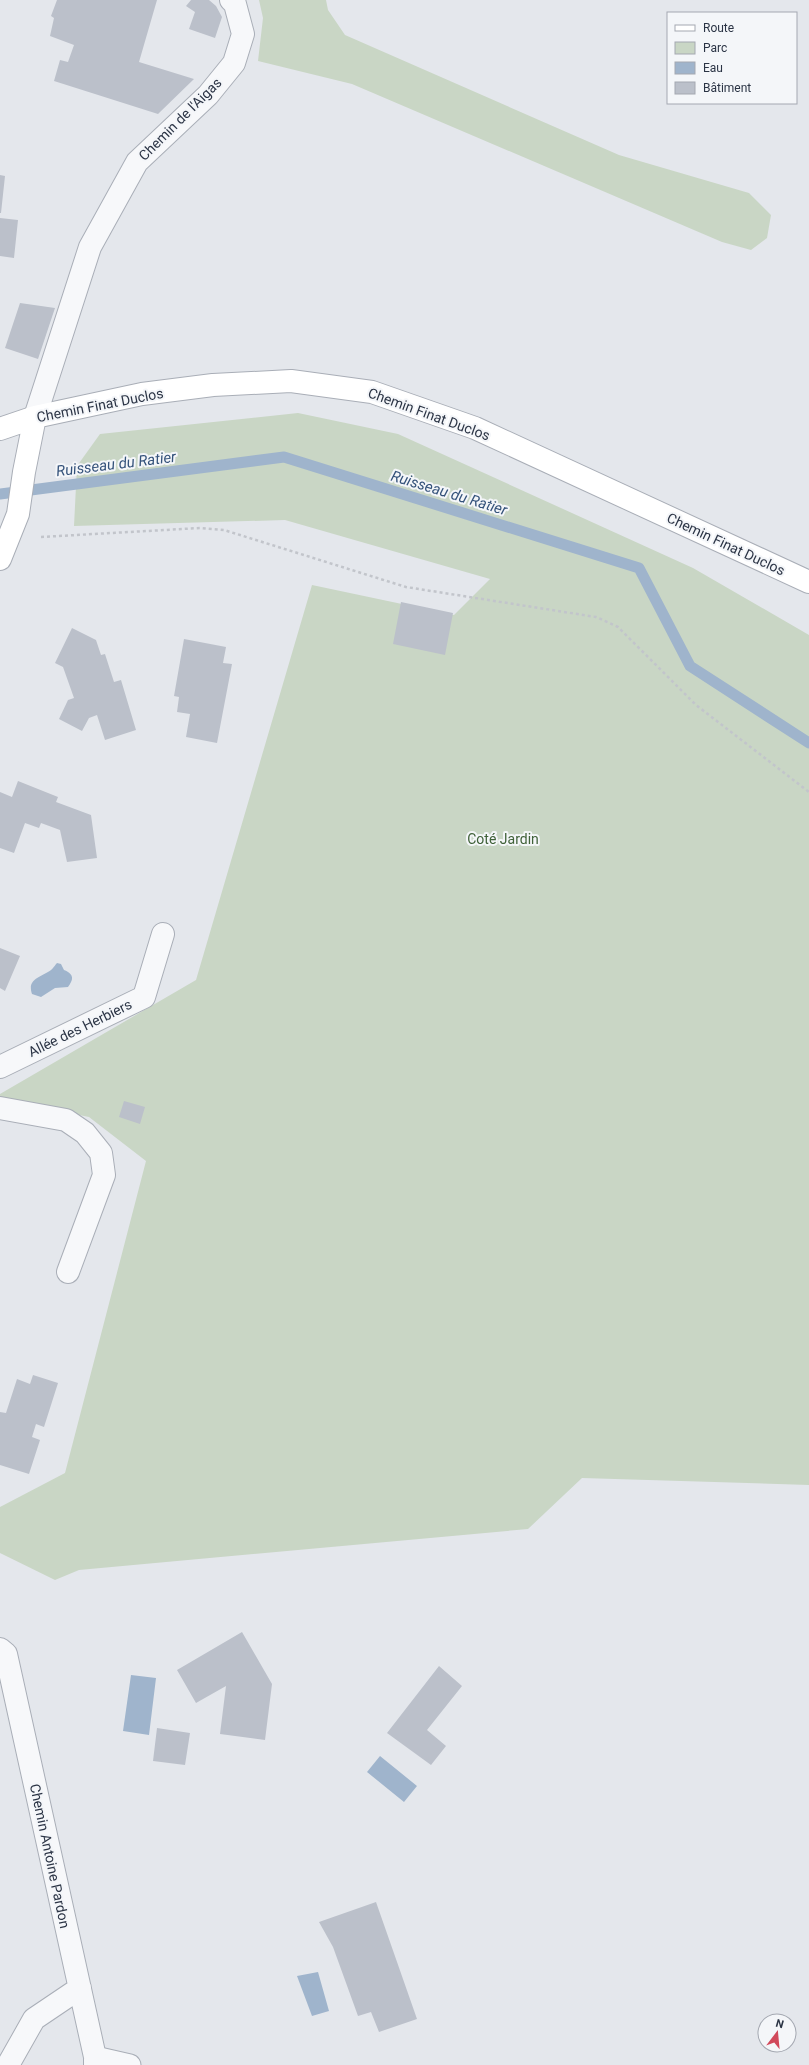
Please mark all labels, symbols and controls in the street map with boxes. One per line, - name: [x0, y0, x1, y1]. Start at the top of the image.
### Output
- legend: [667, 12, 797, 104]
- text: Route: [703, 21, 734, 35]
- text: Parc: [703, 41, 727, 55]
- text: Eau: [703, 61, 723, 75]
- street label: Chemin de l'Aigas: [135, 74, 225, 164]
- text: Bâtiment: [703, 81, 751, 95]
- street label: Chemin Finat Duclos: [35, 385, 165, 425]
- street label: Chemin Finat Duclos: [366, 385, 492, 443]
- water label: Ruisseau du Ratier: [55, 448, 178, 480]
- water label: Ruisseau du Ratier: [389, 467, 510, 520]
- street label: Chemin Finat Duclos: [664, 510, 788, 578]
- park label: Coté Jardin: [467, 831, 539, 847]
- street label: Allée des Herbiers: [26, 996, 134, 1060]
- street label: Chemin Antoine Pardon: [27, 1782, 73, 1930]
- north arrow: [757, 2013, 797, 2053]
- text: N: [774, 2017, 785, 2031]

